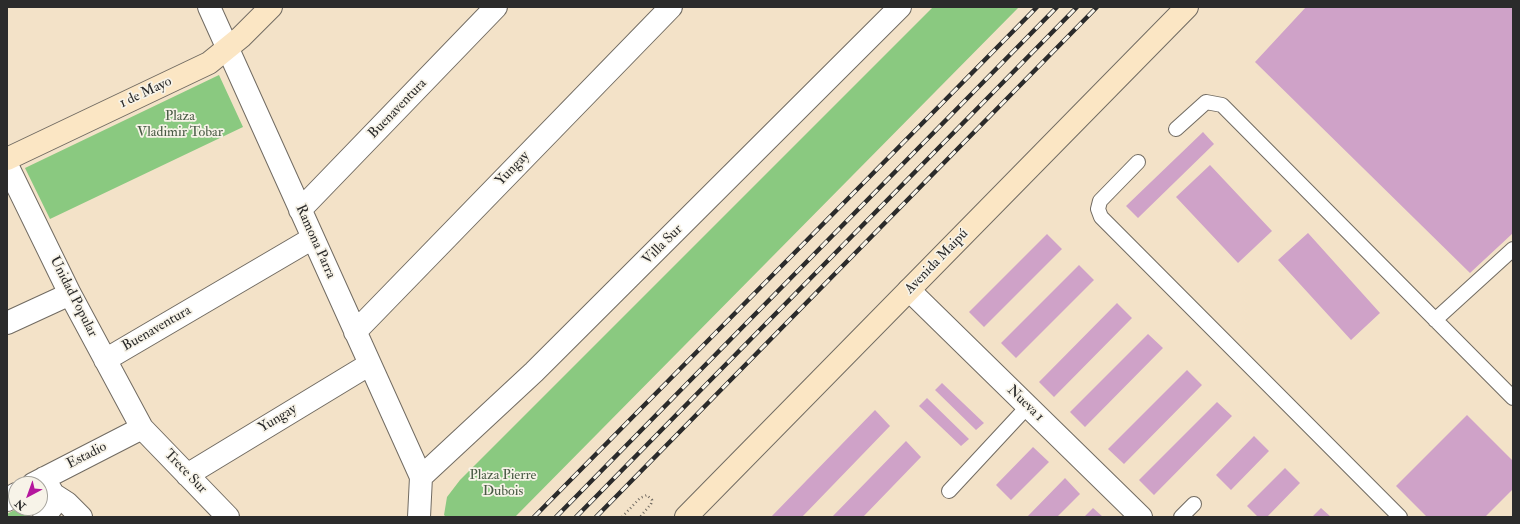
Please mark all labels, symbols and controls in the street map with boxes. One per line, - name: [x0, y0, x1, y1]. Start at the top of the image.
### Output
- street label: 1 de Mayo: [117, 74, 175, 112]
- street label: Buenaventura: [365, 76, 431, 142]
- park label: Plaza Vladimir Tobar: [137, 109, 223, 142]
- street label: Yungay: [493, 148, 533, 190]
- street label: Ramona Parra: [291, 202, 339, 282]
- street label: Villa Sur: [640, 222, 686, 268]
- street label: Avenida Maipú: [902, 226, 972, 298]
- street label: Unidad Popular: [46, 254, 100, 340]
- street label: Buenaventura: [120, 303, 194, 355]
- street label: Nueva 1: [1003, 382, 1047, 426]
- street label: Yungay: [256, 401, 300, 437]
- street label: Estadio: [64, 439, 110, 473]
- street label: Trece Sur: [160, 447, 210, 497]
- park label: Plaza Pierre Dubois: [470, 468, 536, 500]
- north arrow: [8, 476, 48, 516]
- text: N: [12, 497, 28, 513]

